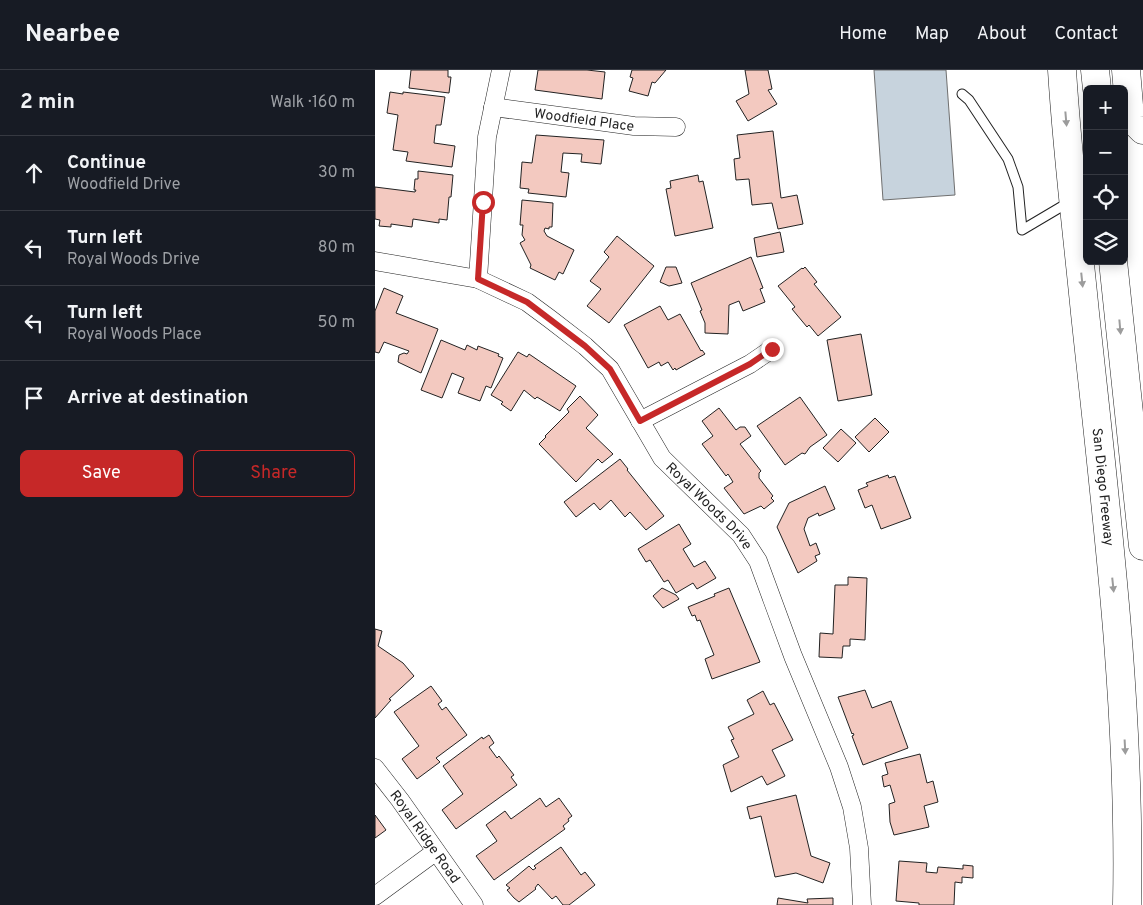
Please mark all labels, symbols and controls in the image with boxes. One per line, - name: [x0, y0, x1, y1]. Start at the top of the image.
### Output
- text: Nearbee: [25, 20, 120, 50]
- text: Home: [839, 23, 887, 46]
- text: Map: [915, 23, 949, 46]
- text: About: [977, 23, 1026, 46]
- text: Contact: [1054, 23, 1118, 46]
- map controls: [1083, 85, 1128, 265]
- button: +: [1083, 85, 1128, 130]
- text: 2 min: [20, 89, 75, 116]
- text: Walk · 160 m: [270, 93, 355, 113]
- street label: Woodfield Place: [533, 106, 635, 136]
- one-way arrow: [1062, 111, 1070, 127]
- button: −: [1083, 130, 1128, 175]
- text: Continue: [67, 151, 146, 175]
- icon: ahead: [20, 159, 48, 187]
- text: 30 m: [318, 163, 355, 183]
- text: Woodfield Drive: [67, 175, 180, 195]
- button: locate: [1083, 175, 1128, 220]
- route start: [472, 191, 495, 214]
- button: layers: [1083, 220, 1128, 265]
- text: Turn left: [67, 226, 143, 250]
- icon: left: [20, 234, 48, 262]
- text: 80 m: [318, 238, 355, 258]
- text: Royal Woods Drive: [67, 250, 200, 270]
- one-way arrow: [1078, 273, 1086, 289]
- text: Turn left: [67, 301, 143, 325]
- icon: left: [20, 309, 48, 337]
- text: 50 m: [318, 313, 355, 333]
- one-way arrow: [1116, 319, 1124, 335]
- text: Royal Woods Place: [67, 325, 202, 345]
- route end: [761, 338, 784, 361]
- icon: arrive: [20, 384, 48, 412]
- text: Arrive at destination: [67, 386, 248, 410]
- street label: San Diego Freeway: [1088, 427, 1117, 547]
- button: Save: [20, 450, 183, 497]
- button: Share: [193, 450, 355, 497]
- street label: Royal Woods Drive: [662, 459, 755, 553]
- one-way arrow: [1109, 577, 1117, 593]
- one-way arrow: [1121, 739, 1129, 755]
- street label: Royal Ridge Road: [386, 787, 463, 887]

